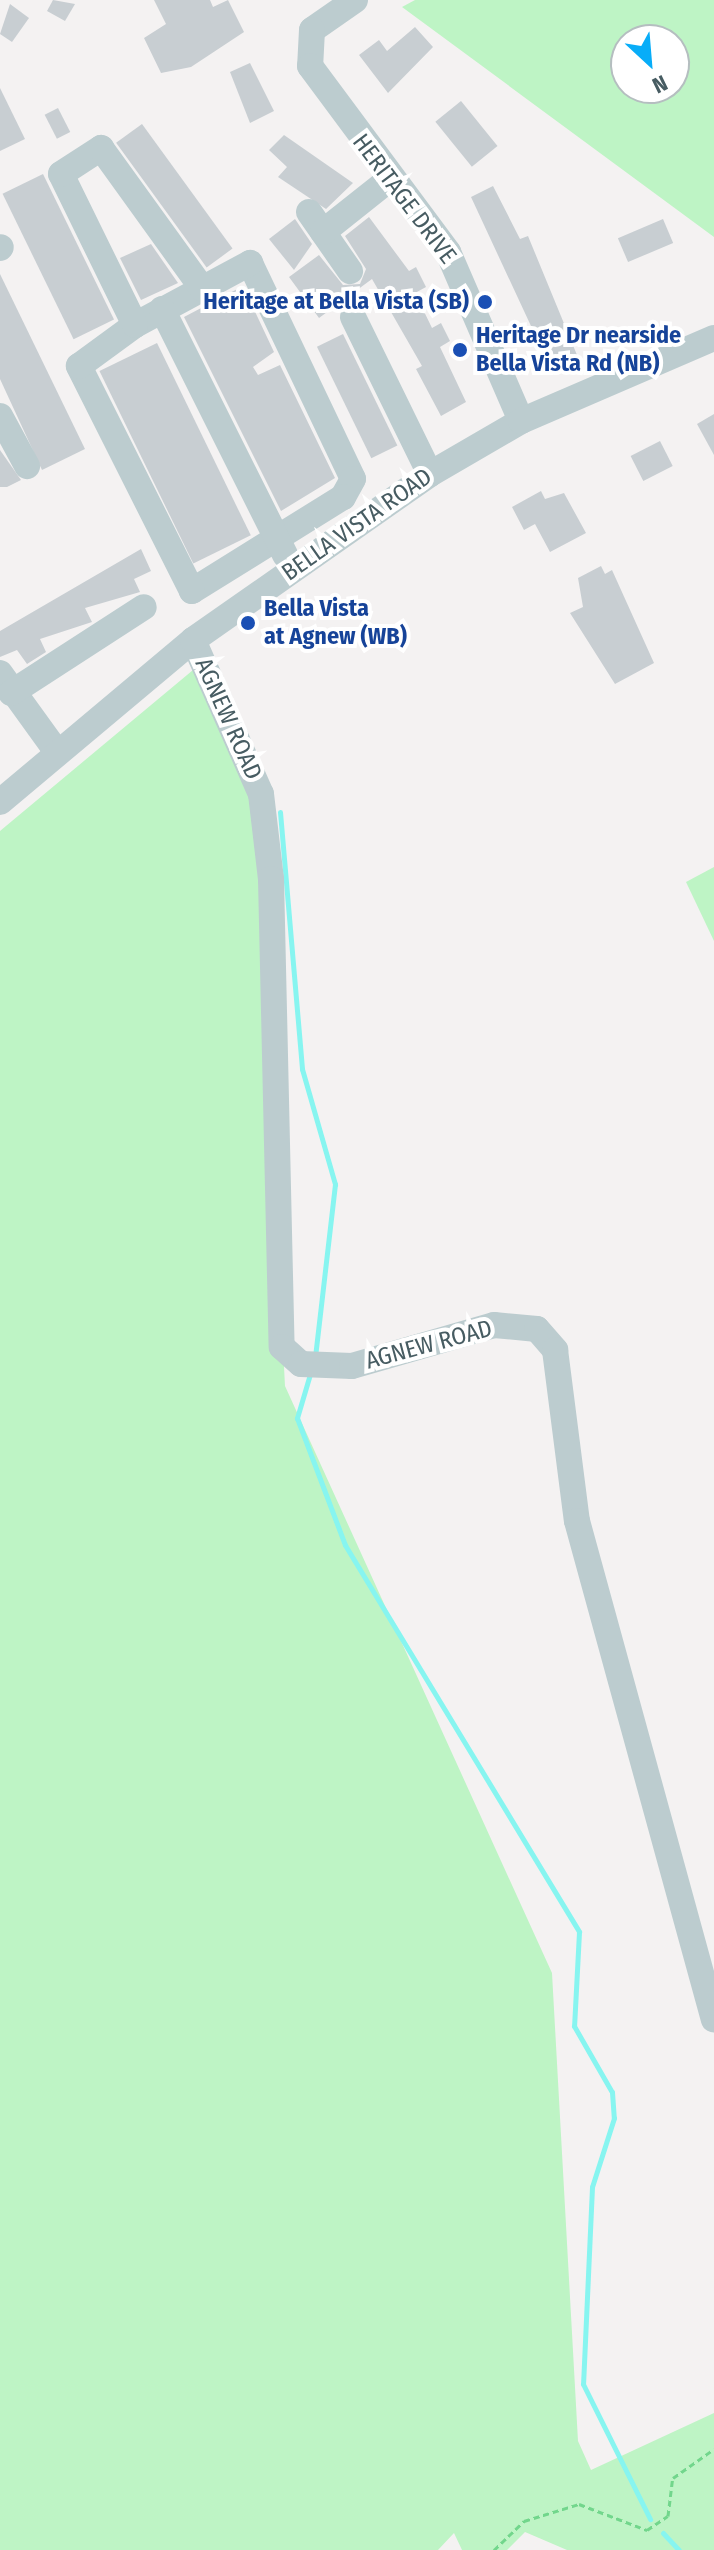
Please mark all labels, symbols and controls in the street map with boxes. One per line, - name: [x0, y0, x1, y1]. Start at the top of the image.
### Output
- north arrow: [610, 24, 690, 104]
- text: N: [648, 69, 672, 99]
- street label: HERITAGE DRIVE: [346, 128, 462, 270]
- place label: Heritage at Bella Vista (SB): [203, 288, 469, 316]
- marker: Heritage at Bella Vista (SB): [476, 293, 494, 311]
- place label: Heritage Dr nearside Bella Vista Rd (NB): [476, 322, 681, 378]
- marker: Heritage Dr nearside Bella Vista Rd (NB): [451, 341, 469, 359]
- street label: BELLA VISTA ROAD: [277, 463, 437, 587]
- place label: Bella Vista at Agnew (WB): [264, 595, 407, 651]
- marker: Bella Vista at Agnew (WB): [239, 614, 257, 632]
- street label: AGNEW ROAD: [188, 654, 268, 784]
- street label: AGNEW ROAD: [363, 1314, 495, 1376]

